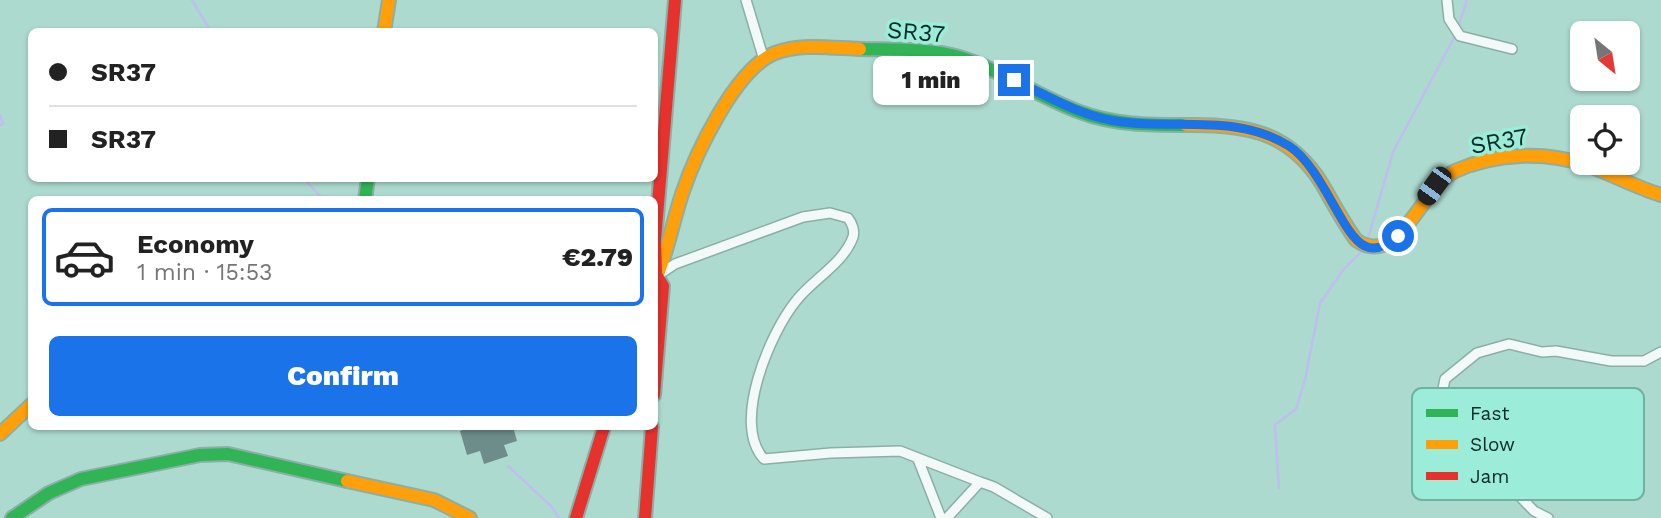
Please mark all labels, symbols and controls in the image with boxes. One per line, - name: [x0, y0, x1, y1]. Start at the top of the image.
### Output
- street label: SR37: [886, 16, 946, 48]
- north arrow: [1570, 21, 1640, 91]
- map controls: [1570, 21, 1640, 175]
- callout: 1 min: [874, 56, 990, 104]
- text: SR37: [91, 57, 156, 87]
- route end: [998, 64, 1030, 96]
- text: 1 min: [901, 67, 961, 94]
- button: locate: [1570, 105, 1640, 175]
- street label: SR37: [1468, 122, 1530, 160]
- text: SR37: [91, 124, 156, 154]
- car: [1414, 163, 1455, 209]
- route start: [1382, 220, 1414, 252]
- icon: car: [53, 226, 116, 289]
- text: Economy: [137, 229, 254, 259]
- text: €2.79: [562, 242, 633, 272]
- text: 1 min · 15:53: [137, 259, 272, 286]
- button: Confirm: [49, 336, 637, 416]
- legend: [1412, 388, 1644, 500]
- text: Fast: [1470, 402, 1509, 425]
- text: Slow: [1470, 433, 1515, 456]
- text: Jam: [1470, 465, 1509, 488]

